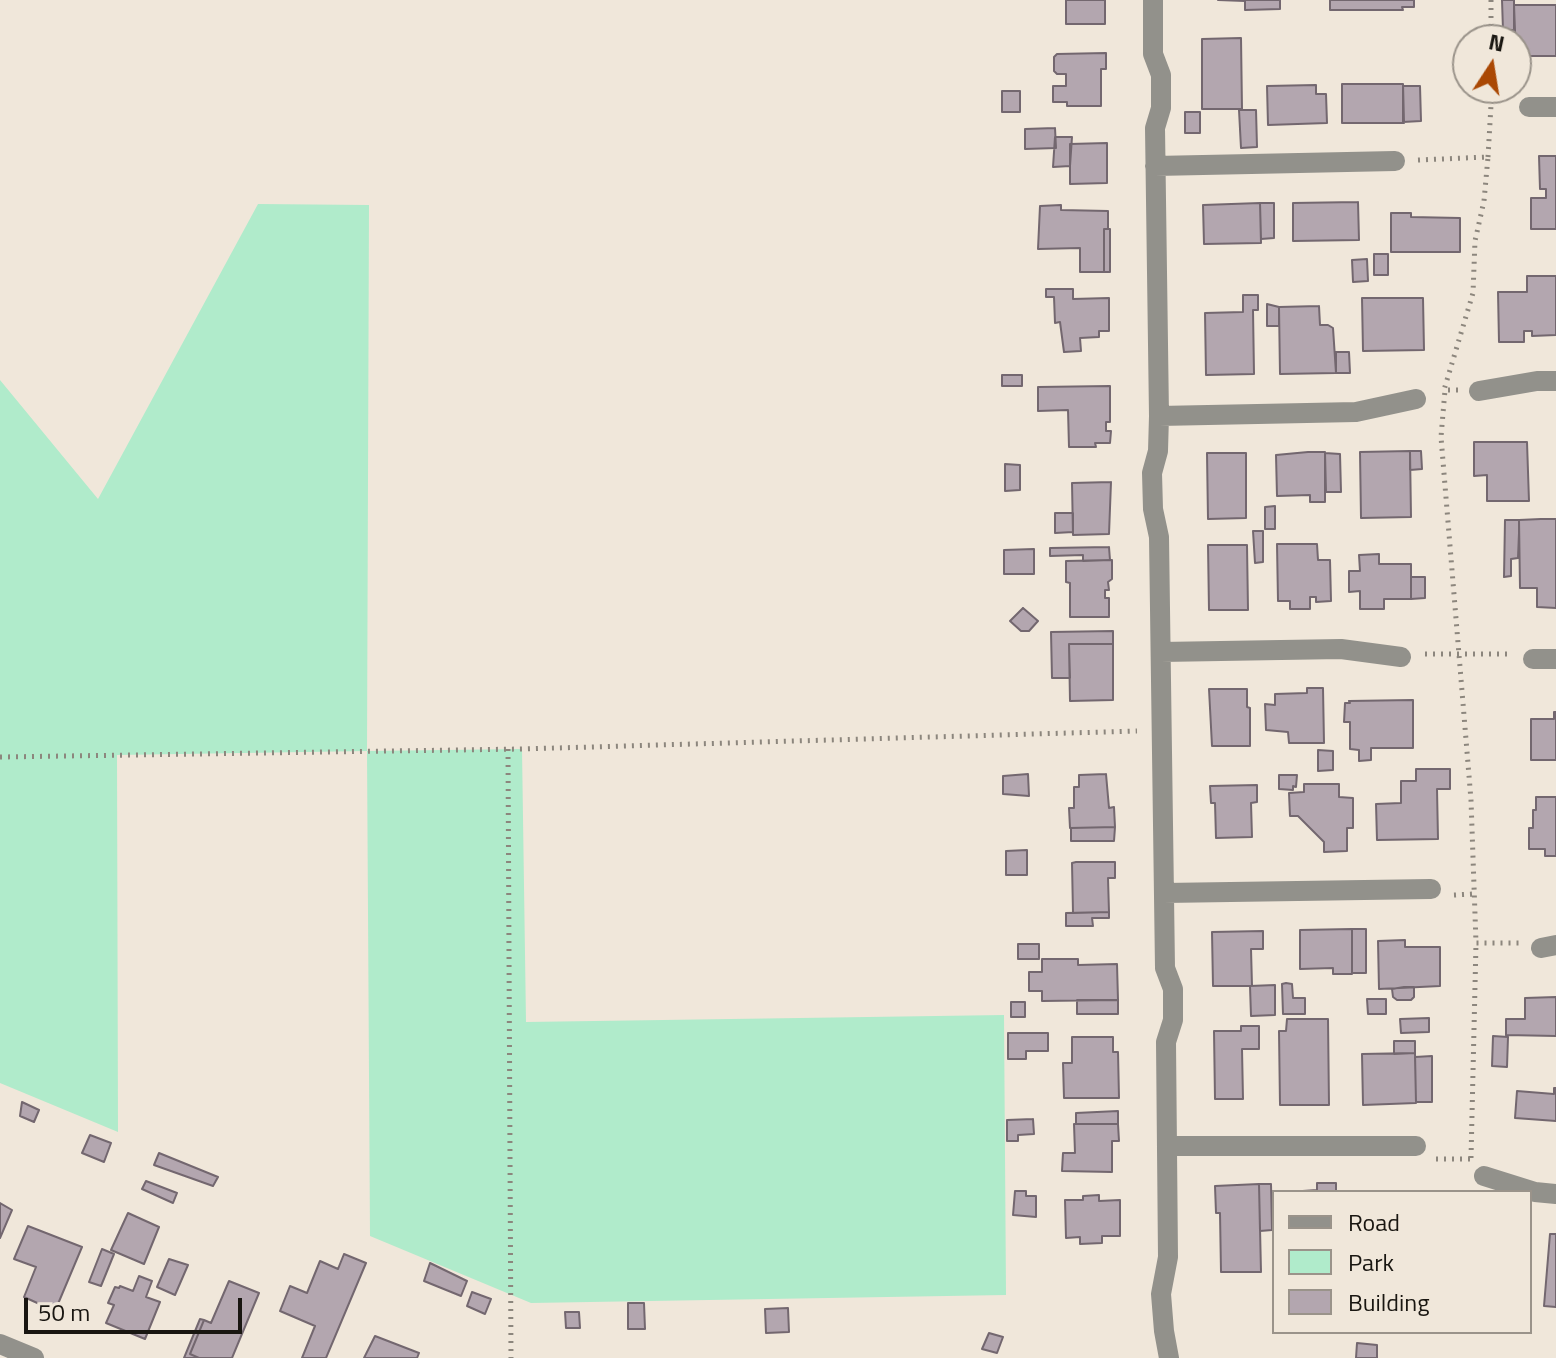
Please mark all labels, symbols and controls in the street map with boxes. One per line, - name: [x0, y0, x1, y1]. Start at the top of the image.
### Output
- north arrow: [1452, 24, 1532, 104]
- text: N: [1486, 24, 1508, 61]
- legend: [1272, 1190, 1532, 1334]
- text: Road: [1348, 1204, 1400, 1240]
- text: Park: [1348, 1244, 1394, 1280]
- scale bar: [28, 1282, 246, 1332]
- text: Building: [1348, 1284, 1430, 1320]
- text: 50 m: [38, 1294, 90, 1330]

